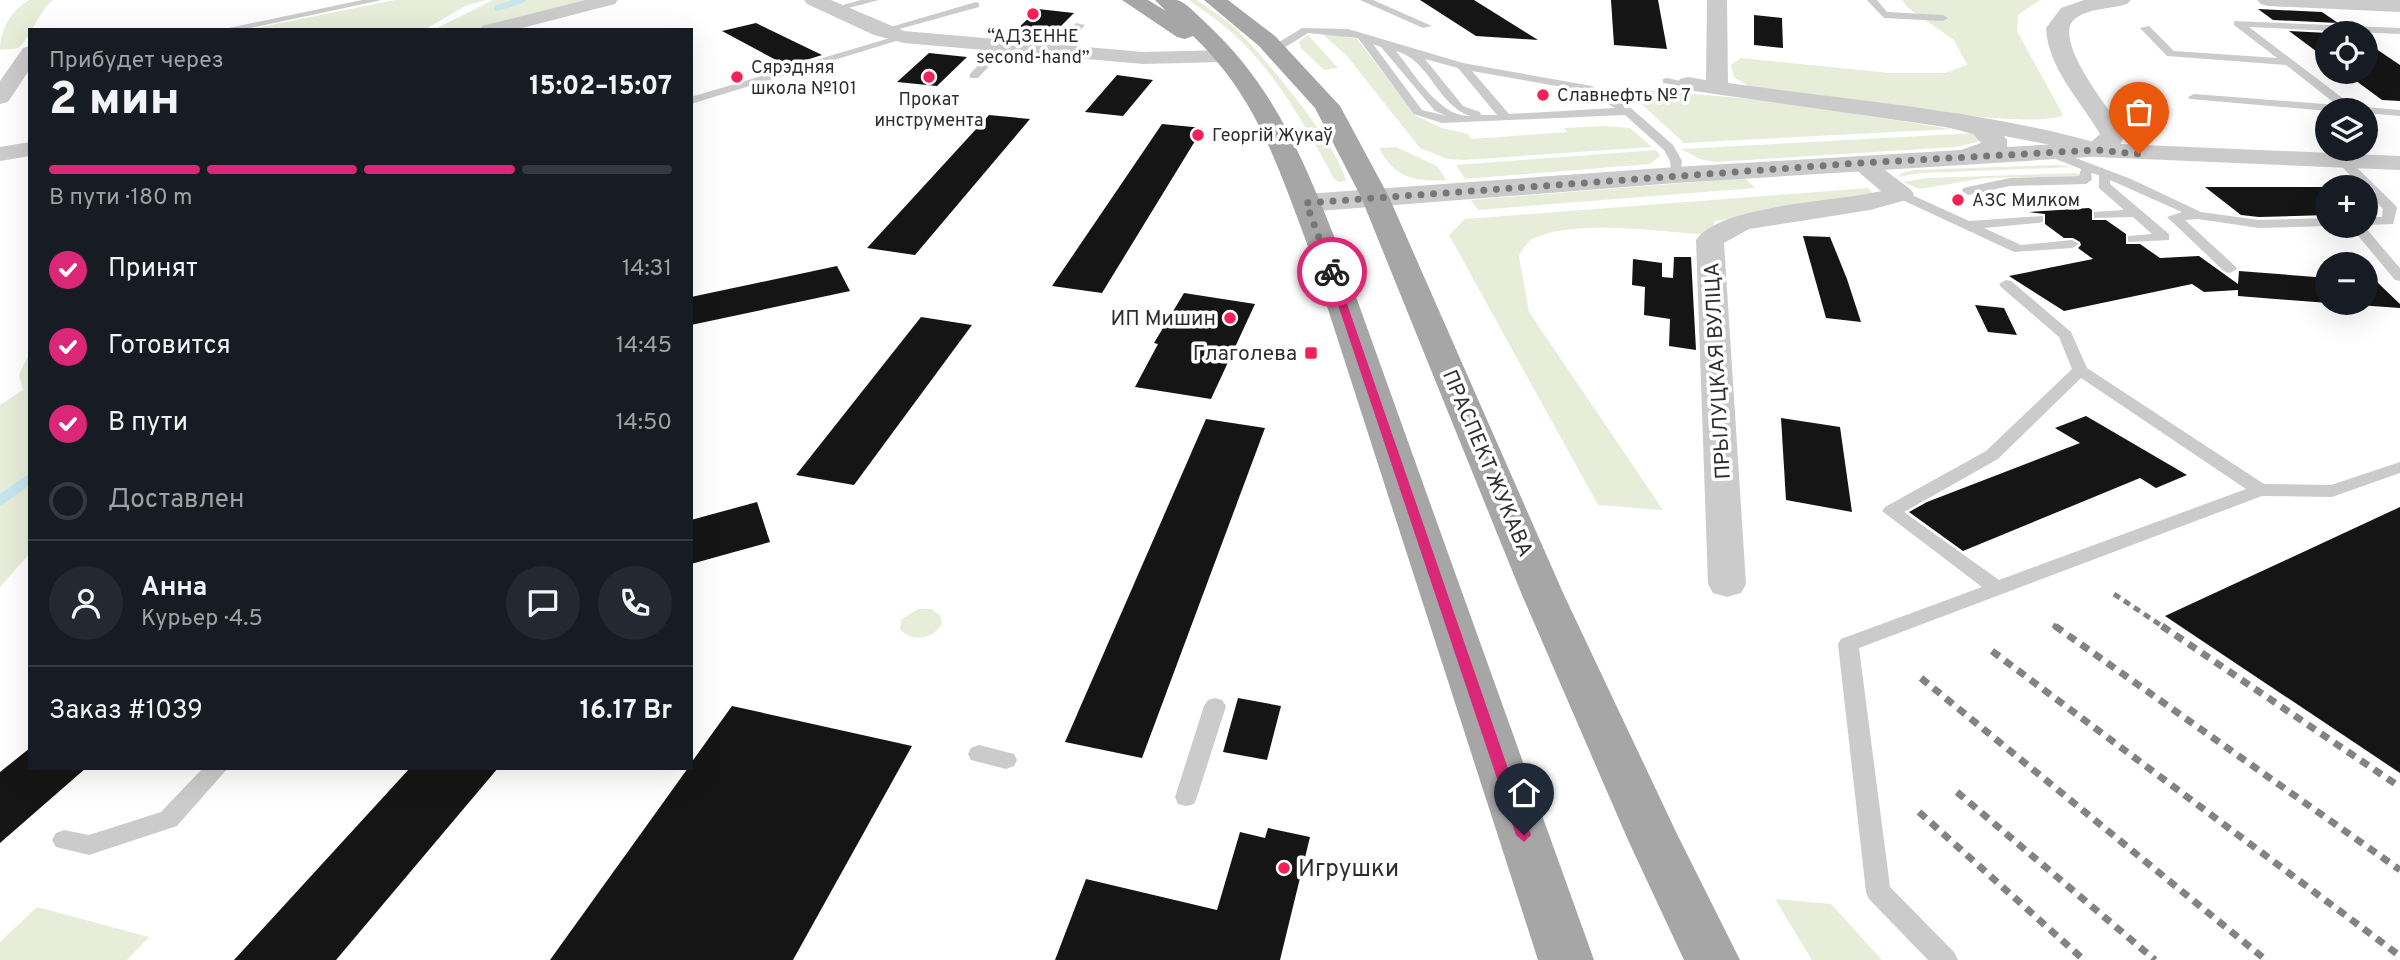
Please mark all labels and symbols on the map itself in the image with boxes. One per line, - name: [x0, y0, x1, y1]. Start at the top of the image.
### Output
- marker: “АДЗЕННЕ second-hand”: [1025, 6, 1041, 22]
- place label: “АДЗЕННЕ second-hand”: [976, 26, 1090, 70]
- place label: Сярэдняя школа №101: [751, 57, 857, 101]
- marker: Сярэдняя школа №101: [729, 69, 745, 85]
- marker: Прокат инструмента: [921, 69, 937, 85]
- pin: [2109, 82, 2169, 154]
- place label: Славнефть № 7: [1557, 85, 1691, 108]
- marker: Славнефть № 7: [1535, 87, 1551, 103]
- place label: Прокат инструмента: [874, 89, 984, 133]
- place label: Георгій Жукаў: [1212, 125, 1333, 148]
- marker: Георгій Жукаў: [1190, 127, 1206, 143]
- place label: АЗС Милком: [1972, 190, 2080, 213]
- marker: АЗС Милком: [1950, 192, 1966, 208]
- courier: [1297, 237, 1367, 307]
- street label: ПРЫЛУЦКАЯ ВУЛІЦА: [1699, 262, 1738, 480]
- place label: ИП Мишин: [1111, 306, 1216, 333]
- marker: ИП Мишин: [1222, 310, 1238, 326]
- place label: Глаголева: [1193, 341, 1297, 368]
- marker: Глаголева: [1303, 345, 1319, 361]
- street label: ПРАСПЕКТ ЖУКАВА: [1435, 366, 1538, 561]
- pin: [1494, 763, 1554, 835]
- place label: Игрушки: [1298, 855, 1399, 885]
- marker: Игрушки: [1276, 860, 1292, 876]

